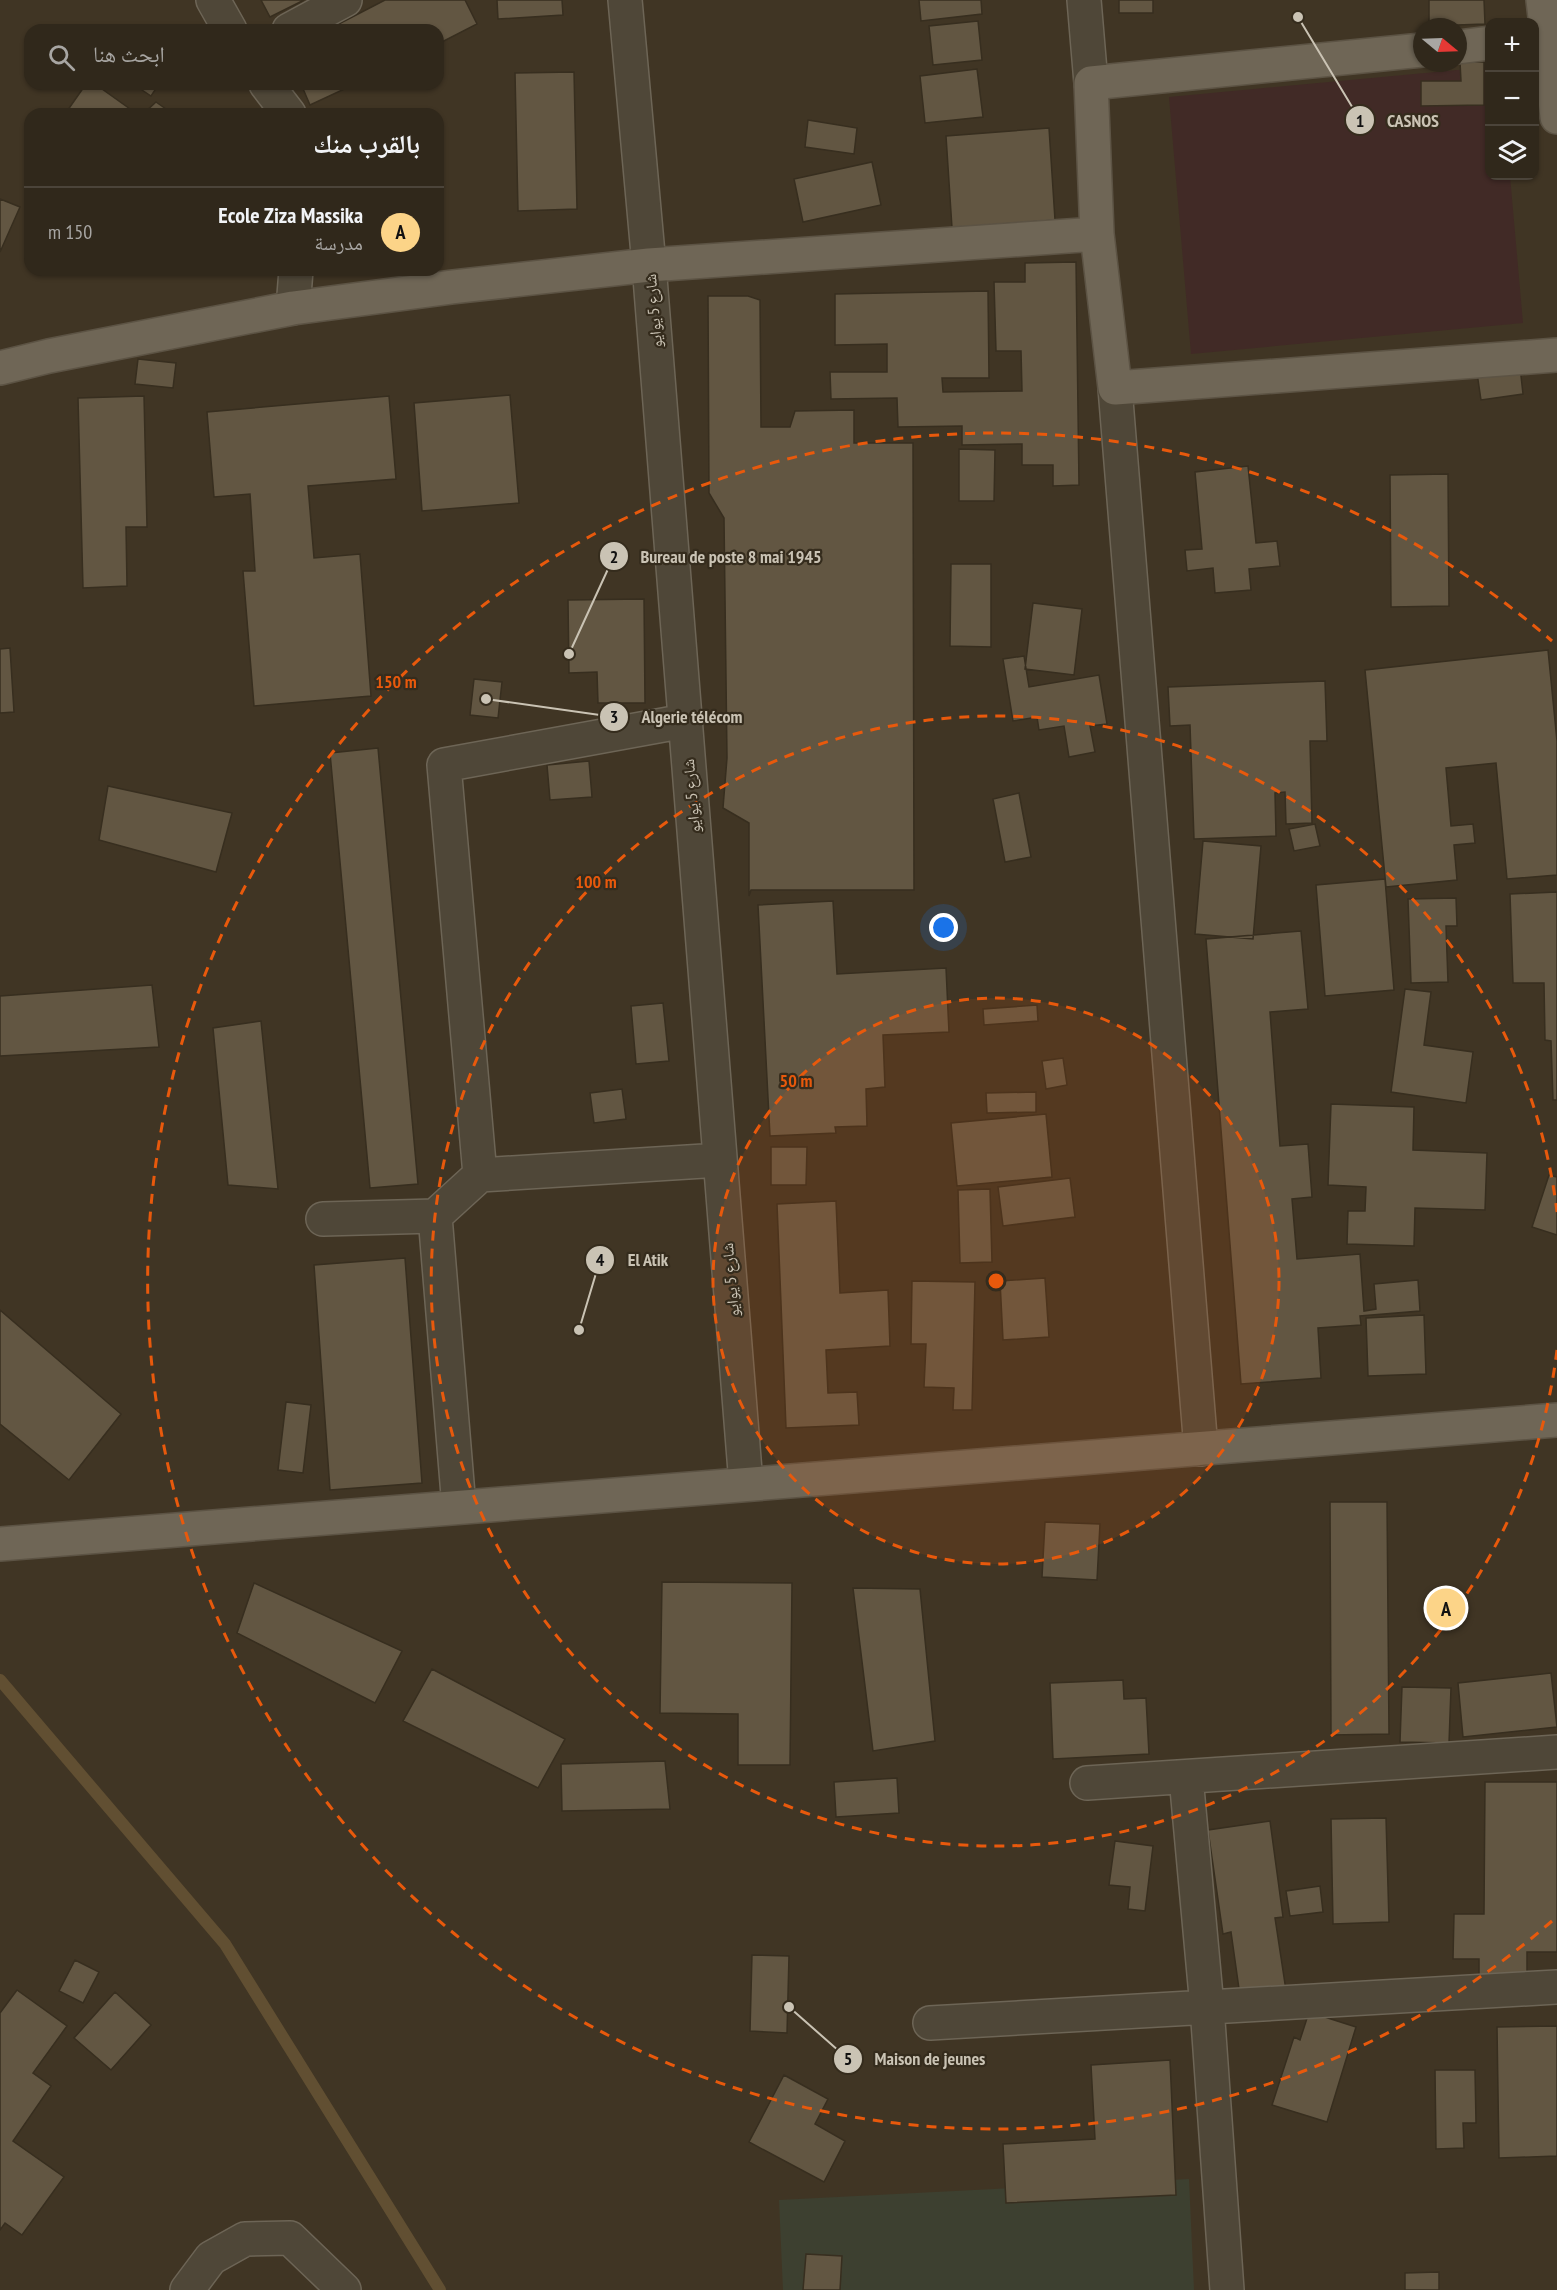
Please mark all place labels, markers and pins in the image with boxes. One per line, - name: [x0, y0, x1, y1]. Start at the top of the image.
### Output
- callout: CASNOS: [1345, 102, 1451, 138]
- callout: Bureau de poste 8 mai 1945: [599, 538, 834, 574]
- callout: Algerie télécom: [599, 699, 754, 735]
- callout: El Atik: [585, 1242, 680, 1278]
- centre of rings: [986, 1271, 1006, 1291]
- pin: A: [1426, 1586, 1466, 1630]
- callout: Maison de jeunes: [833, 2041, 997, 2077]

